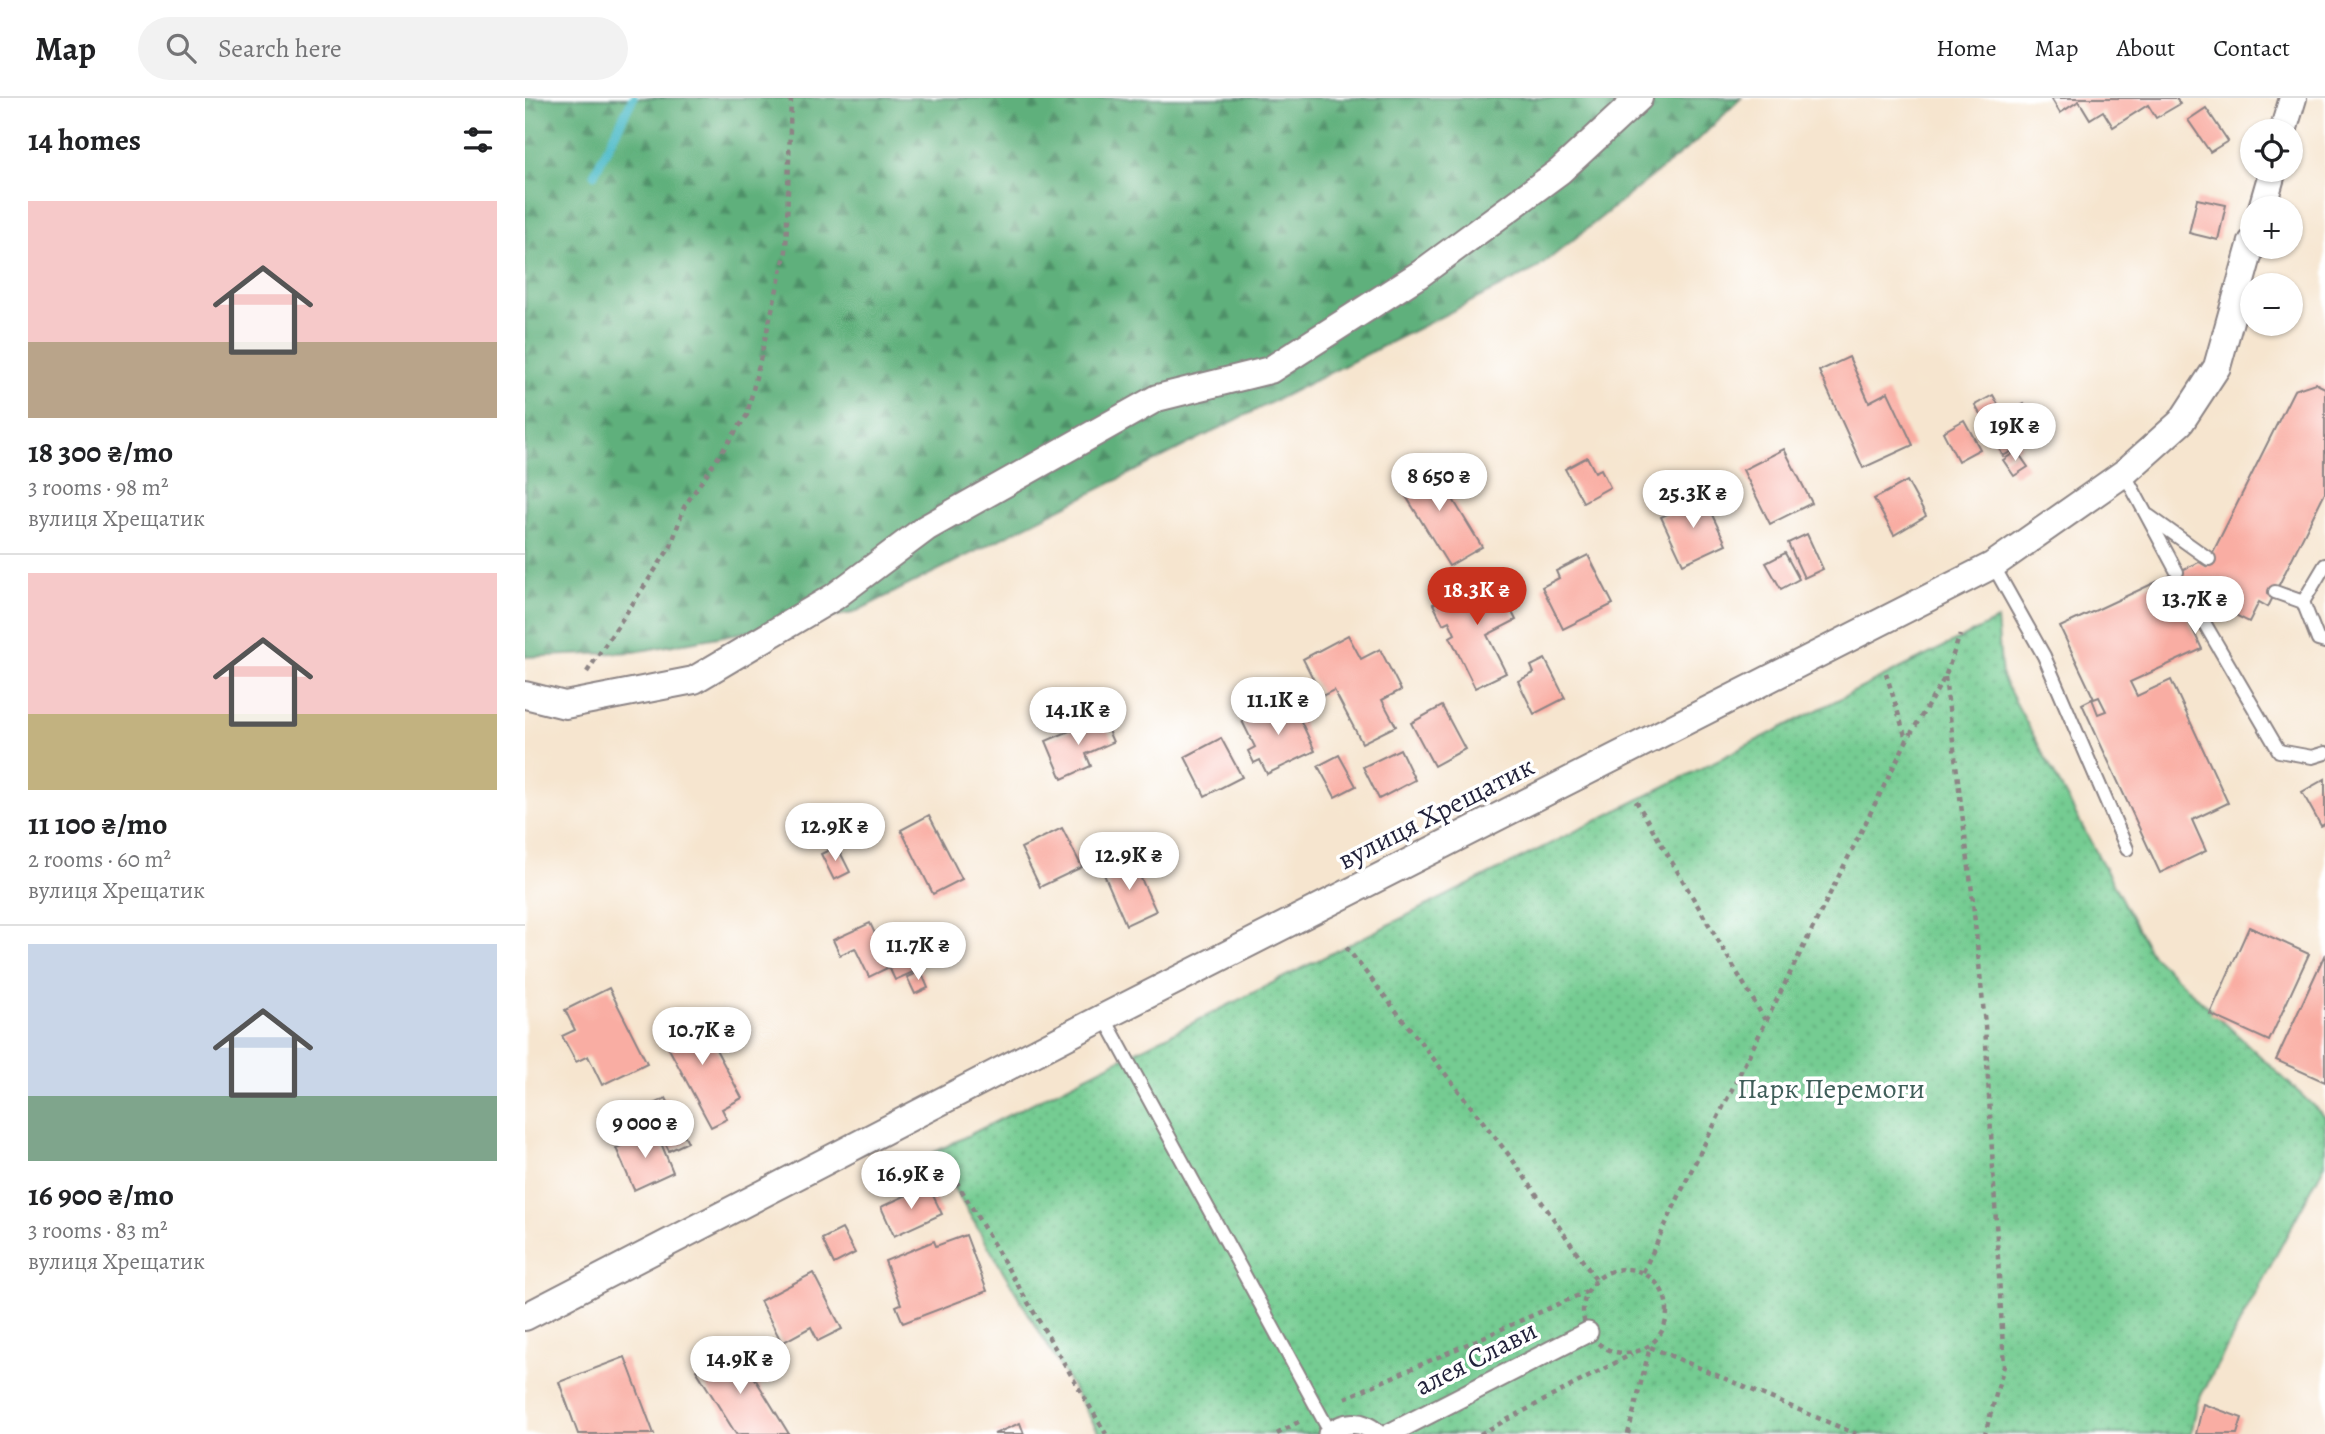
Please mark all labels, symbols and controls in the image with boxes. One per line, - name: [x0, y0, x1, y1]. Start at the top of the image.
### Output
- search box: [138, 17, 628, 80]
- text: Map: [35, 26, 96, 71]
- icon: search: [162, 29, 200, 67]
- text: Search here: [218, 31, 342, 66]
- text: Home: [1936, 32, 1997, 64]
- text: Map: [2035, 32, 2079, 64]
- text: About: [2117, 32, 2175, 64]
- text: Contact: [2213, 32, 2290, 64]
- map controls: [2240, 119, 2303, 336]
- button: locate: [2240, 119, 2303, 182]
- text: 14 homes: [28, 120, 141, 160]
- icon: filters: [459, 121, 497, 159]
- button: +: [2240, 196, 2303, 259]
- icon: home: [200, 247, 326, 373]
- button: −: [2240, 273, 2303, 336]
- pin: 19K ₴: [1966, 404, 2064, 463]
- text: 19K ₴: [1990, 410, 2040, 441]
- text: 18 300 ₴/mo: [28, 432, 173, 472]
- pin: 8 650 ₴: [1374, 454, 1504, 513]
- text: 8 650 ₴: [1407, 460, 1471, 491]
- pin: 25.3K ₴: [1628, 470, 1758, 530]
- text: 3 rooms · 98 m²: [28, 472, 169, 503]
- text: 25.3K ₴: [1659, 477, 1727, 508]
- text: вулиця Хрещатик: [28, 503, 205, 534]
- pin: 18.3K ₴: [1412, 568, 1542, 627]
- text: 18.3K ₴: [1444, 574, 1510, 605]
- pin: 13.7K ₴: [2130, 576, 2260, 636]
- text: 13.7K ₴: [2162, 583, 2228, 614]
- icon: home: [200, 619, 326, 745]
- pin: 11.1K ₴: [1213, 678, 1343, 737]
- text: 11.1K ₴: [1247, 684, 1309, 715]
- pin: 14.1K ₴: [1013, 688, 1143, 747]
- text: 14.1K ₴: [1045, 694, 1111, 725]
- street label: вулиця Хрещатик: [1331, 747, 1541, 879]
- text: 11 100 ₴/mo: [28, 804, 167, 844]
- pin: 12.9K ₴: [770, 804, 900, 863]
- text: 12.9K ₴: [801, 810, 869, 841]
- pin: 12.9K ₴: [1064, 832, 1194, 892]
- text: 12.9K ₴: [1095, 839, 1163, 870]
- text: 2 rooms · 60 m²: [28, 844, 171, 875]
- text: вулиця Хрещатик: [28, 875, 205, 906]
- pin: 11.7K ₴: [853, 922, 983, 982]
- text: 11.7K ₴: [886, 929, 950, 960]
- icon: home: [200, 990, 326, 1116]
- pin: 10.7K ₴: [637, 1007, 767, 1067]
- text: 10.7K ₴: [668, 1014, 736, 1045]
- park label: Парк Перемоги: [1737, 1070, 1925, 1108]
- pin: 9 000 ₴: [580, 1100, 710, 1160]
- text: 9 000 ₴: [612, 1107, 678, 1138]
- pin: 16.9K ₴: [846, 1152, 976, 1211]
- text: 16.9K ₴: [877, 1158, 945, 1189]
- text: 16 900 ₴/mo: [28, 1175, 174, 1215]
- text: 3 rooms · 83 m²: [28, 1215, 168, 1246]
- text: вулиця Хрещатик: [28, 1246, 205, 1277]
- street label: алея Слави: [1408, 1311, 1544, 1405]
- pin: 14.9K ₴: [675, 1336, 805, 1396]
- text: 14.9K ₴: [706, 1343, 774, 1374]

